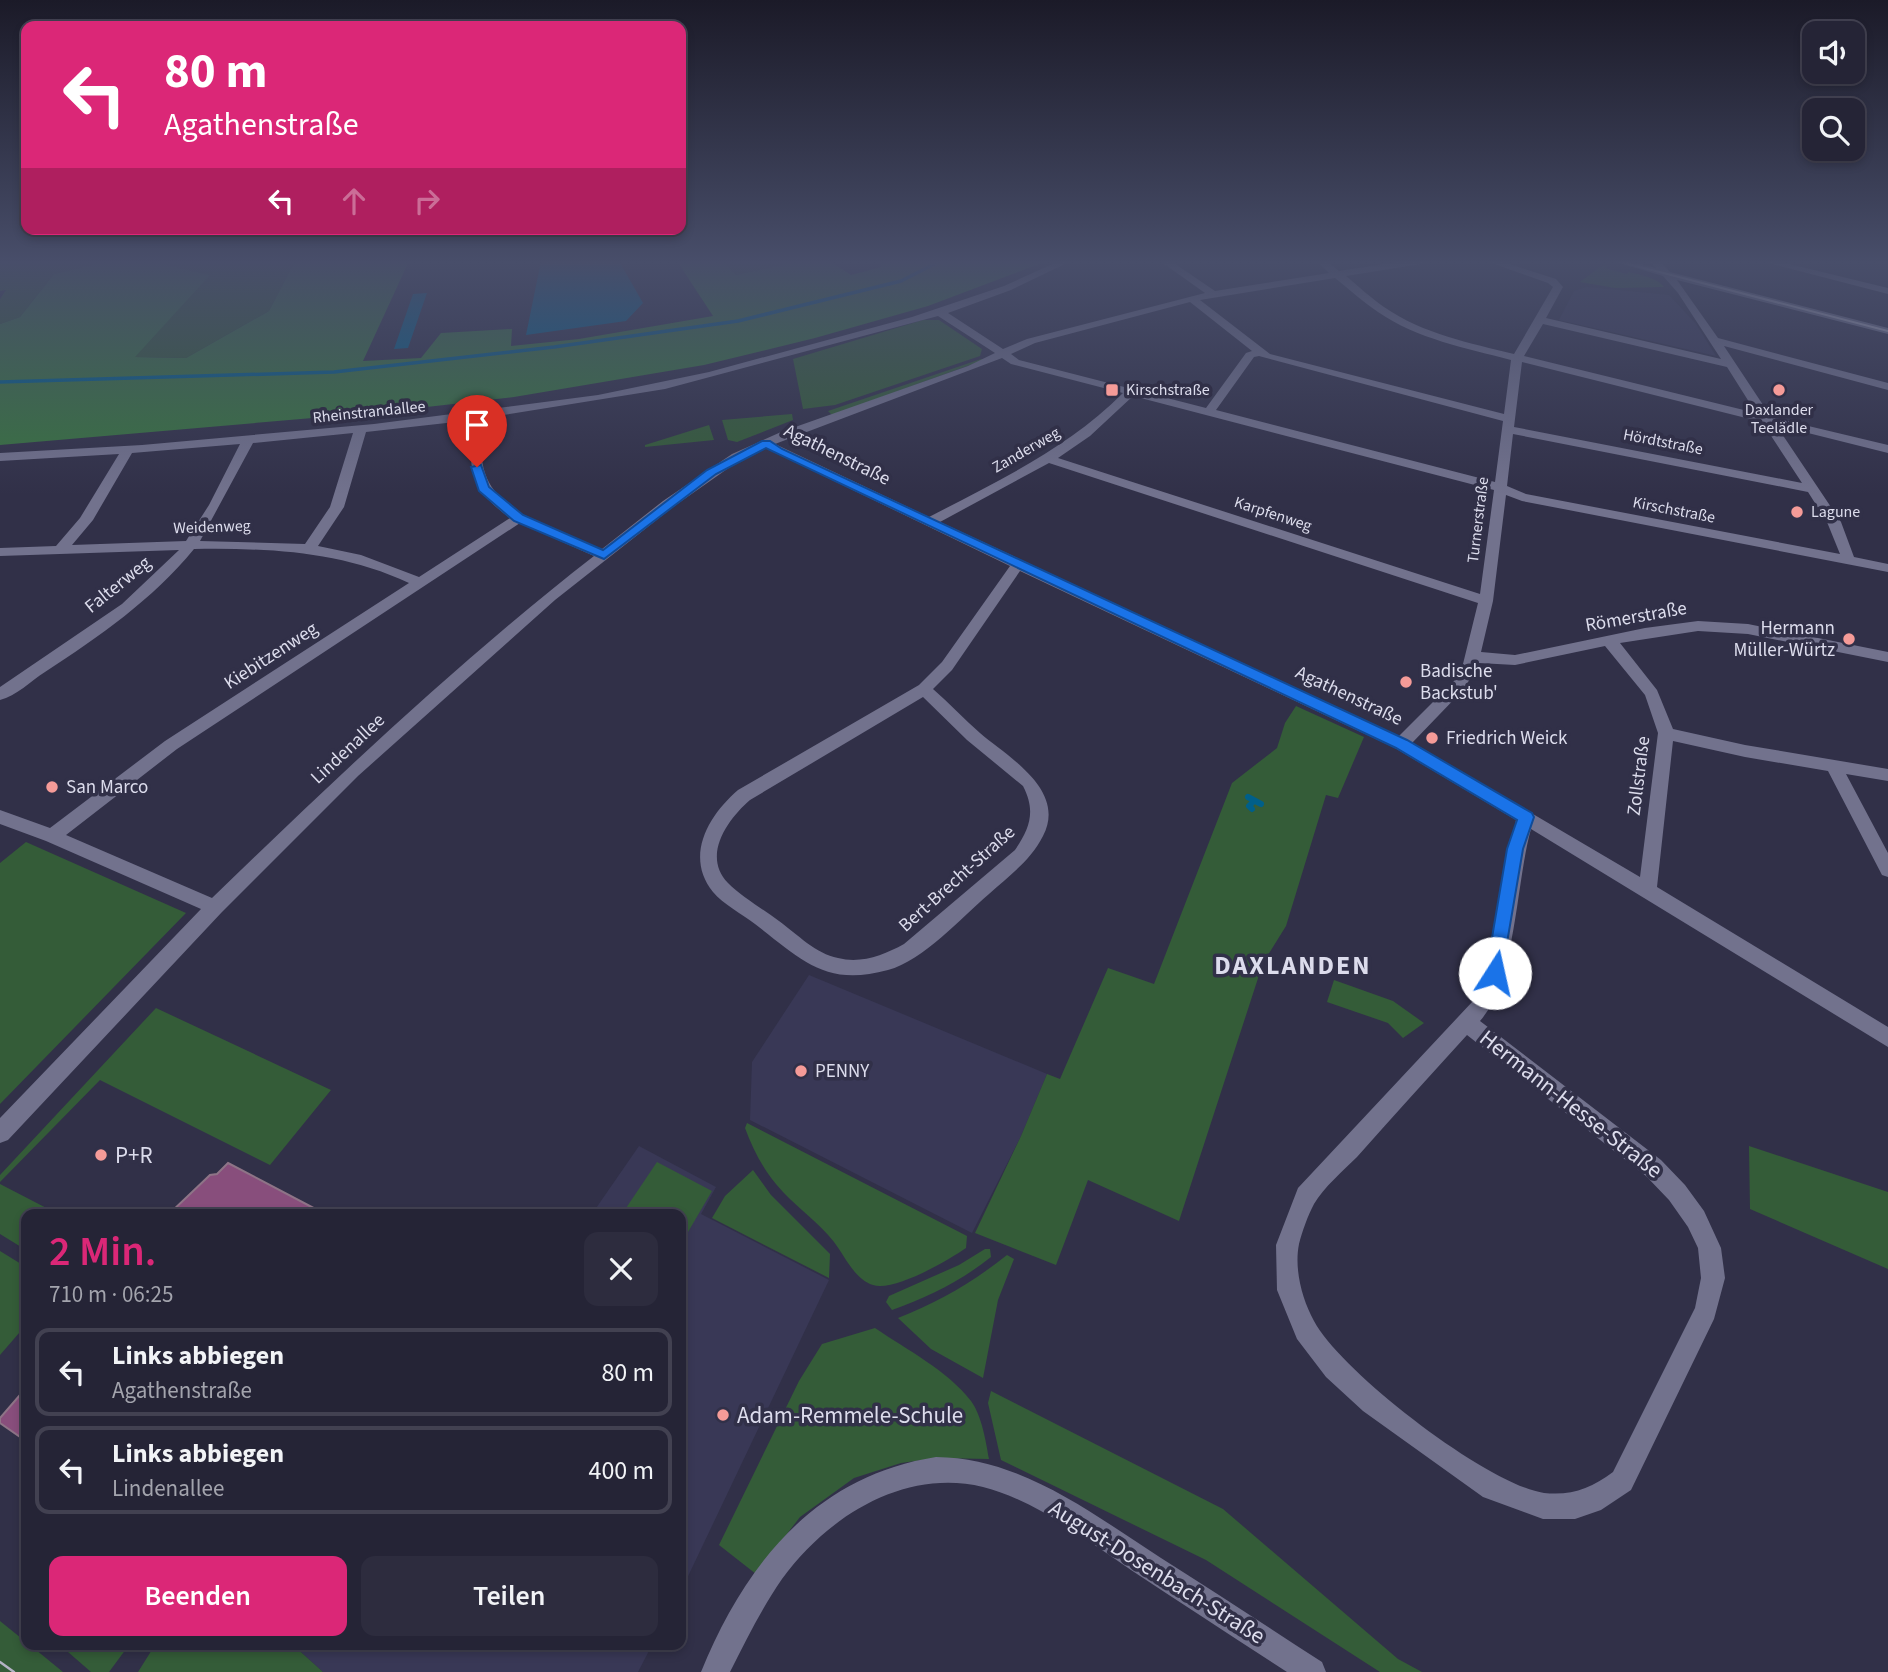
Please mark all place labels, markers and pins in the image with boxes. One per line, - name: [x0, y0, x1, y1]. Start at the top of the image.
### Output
- place label: Kirschstraße: [1126, 379, 1210, 401]
- marker: Kirschstraße: [1104, 382, 1120, 398]
- marker: Daxlander Teelädle: [1771, 382, 1787, 398]
- pin: [447, 395, 507, 467]
- place label: Daxlander Teelädle: [1745, 399, 1814, 439]
- place label: Lagune: [1811, 501, 1860, 523]
- marker: Lagune: [1789, 504, 1805, 520]
- place label: Hermann Müller-Würtz: [1734, 615, 1835, 664]
- marker: Hermann Müller-Würtz: [1841, 631, 1857, 647]
- place label: Badische Backstub': [1420, 658, 1498, 707]
- marker: Badische Backstub': [1398, 674, 1414, 690]
- place label: Friedrich Weick: [1446, 725, 1568, 752]
- marker: Friedrich Weick: [1424, 730, 1440, 746]
- place label: San Marco: [66, 774, 148, 801]
- marker: San Marco: [44, 779, 60, 795]
- place label: PENNY: [815, 1058, 870, 1085]
- marker: PENNY: [793, 1063, 809, 1079]
- place label: P+R: [115, 1139, 153, 1172]
- marker: P+R: [93, 1147, 109, 1163]
- place label: Adam-Remmele-Schule: [737, 1399, 963, 1432]
- marker: Adam-Remmele-Schule: [715, 1407, 731, 1423]

